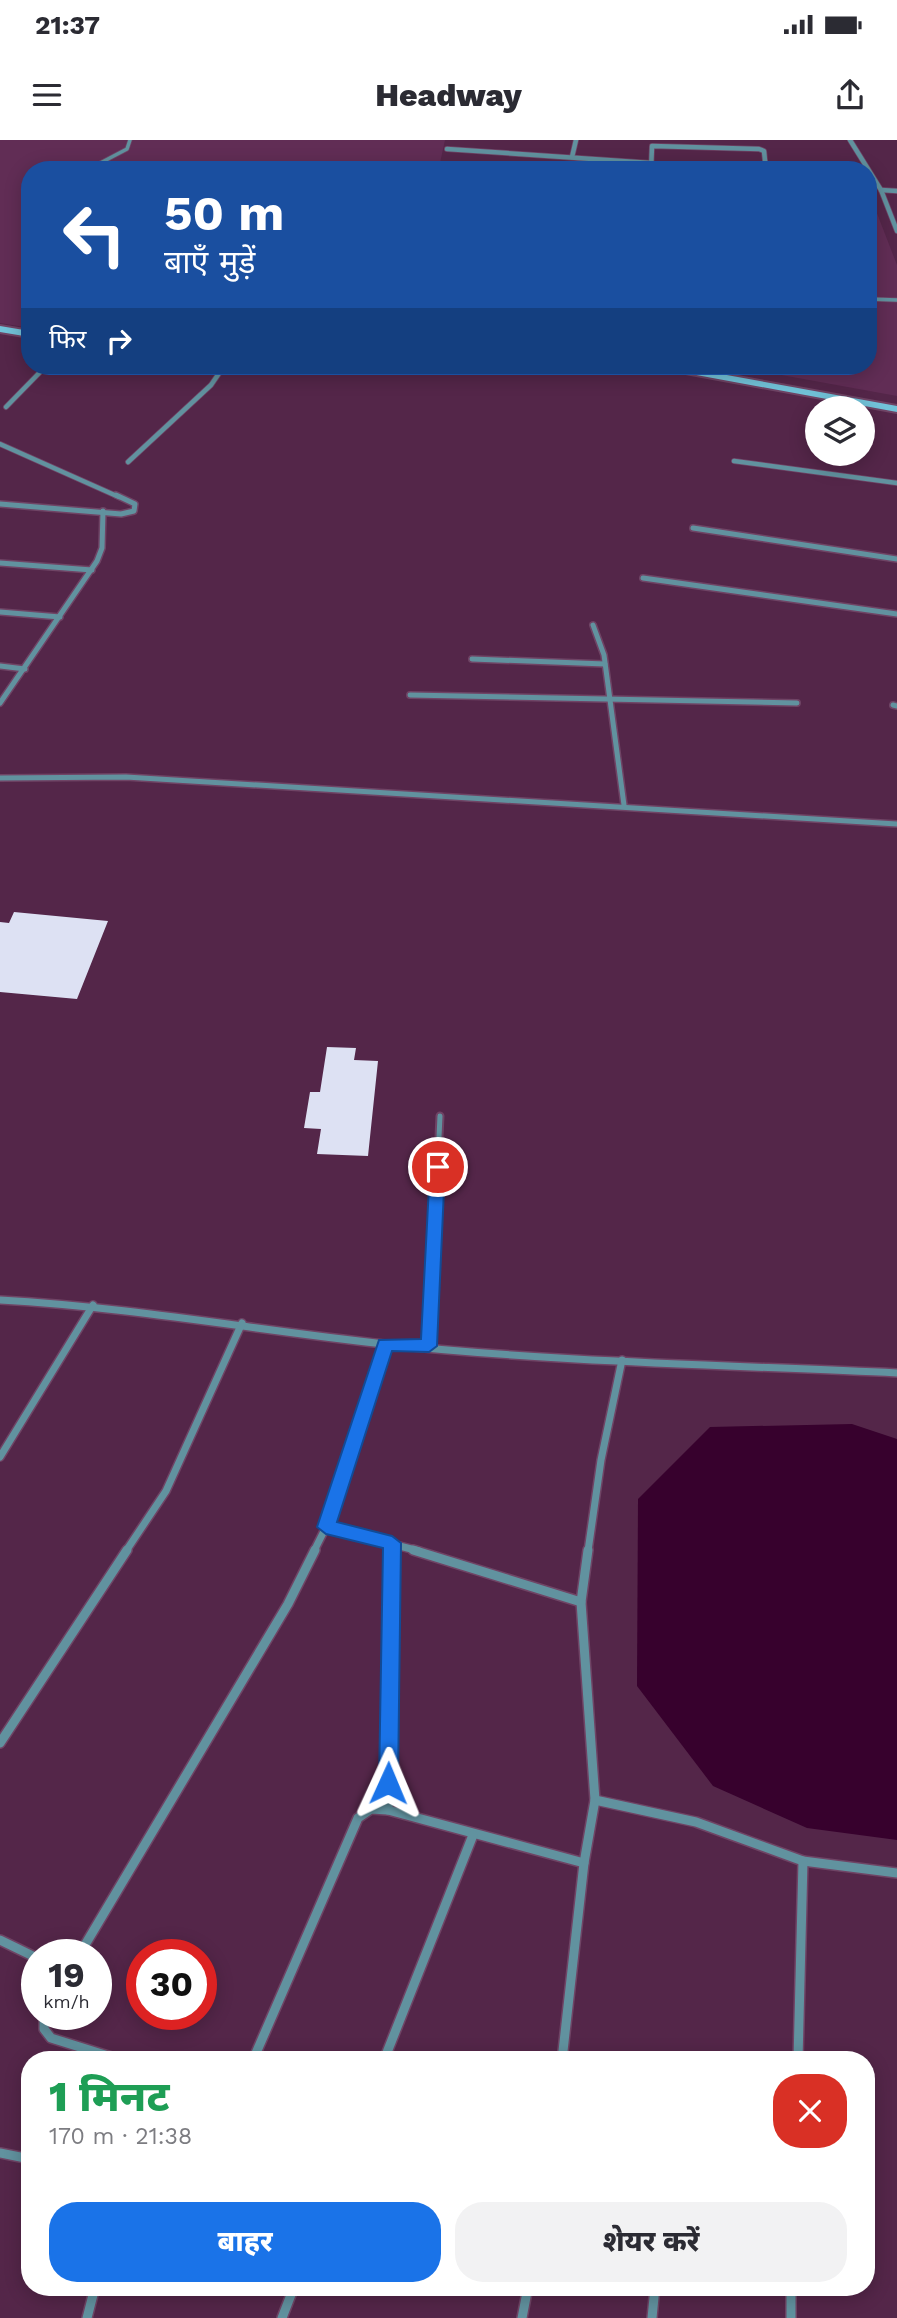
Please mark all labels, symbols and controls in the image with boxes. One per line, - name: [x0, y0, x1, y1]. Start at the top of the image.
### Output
- text: 21:37: [35, 10, 100, 40]
- icon: menu: [28, 76, 66, 114]
- text: Headway: [375, 76, 522, 114]
- icon: share: [831, 76, 869, 114]
- text: 50 m: [164, 184, 284, 242]
- icon: left: [49, 189, 140, 280]
- text: बाएँ मुड़ें: [164, 243, 255, 281]
- icon: right: [100, 322, 138, 360]
- text: फिर: [49, 324, 86, 354]
- map controls: [805, 396, 875, 466]
- button: layers: [805, 396, 875, 466]
- pin: [408, 1137, 468, 1197]
- icon: arrive: [419, 1148, 457, 1186]
- position arrow: [351, 1746, 425, 1820]
- speed limit sign: 30: [126, 1939, 217, 2030]
- text: 19: [48, 1954, 85, 1996]
- text: km/h: [43, 1991, 90, 2012]
- text: 1 मिनट: [49, 2072, 169, 2121]
- button: close: [773, 2074, 847, 2148]
- text: 170 m · 21:38: [49, 2123, 192, 2150]
- button: बाहर: [49, 2202, 441, 2282]
- button: शेयर करें: [455, 2202, 847, 2282]

